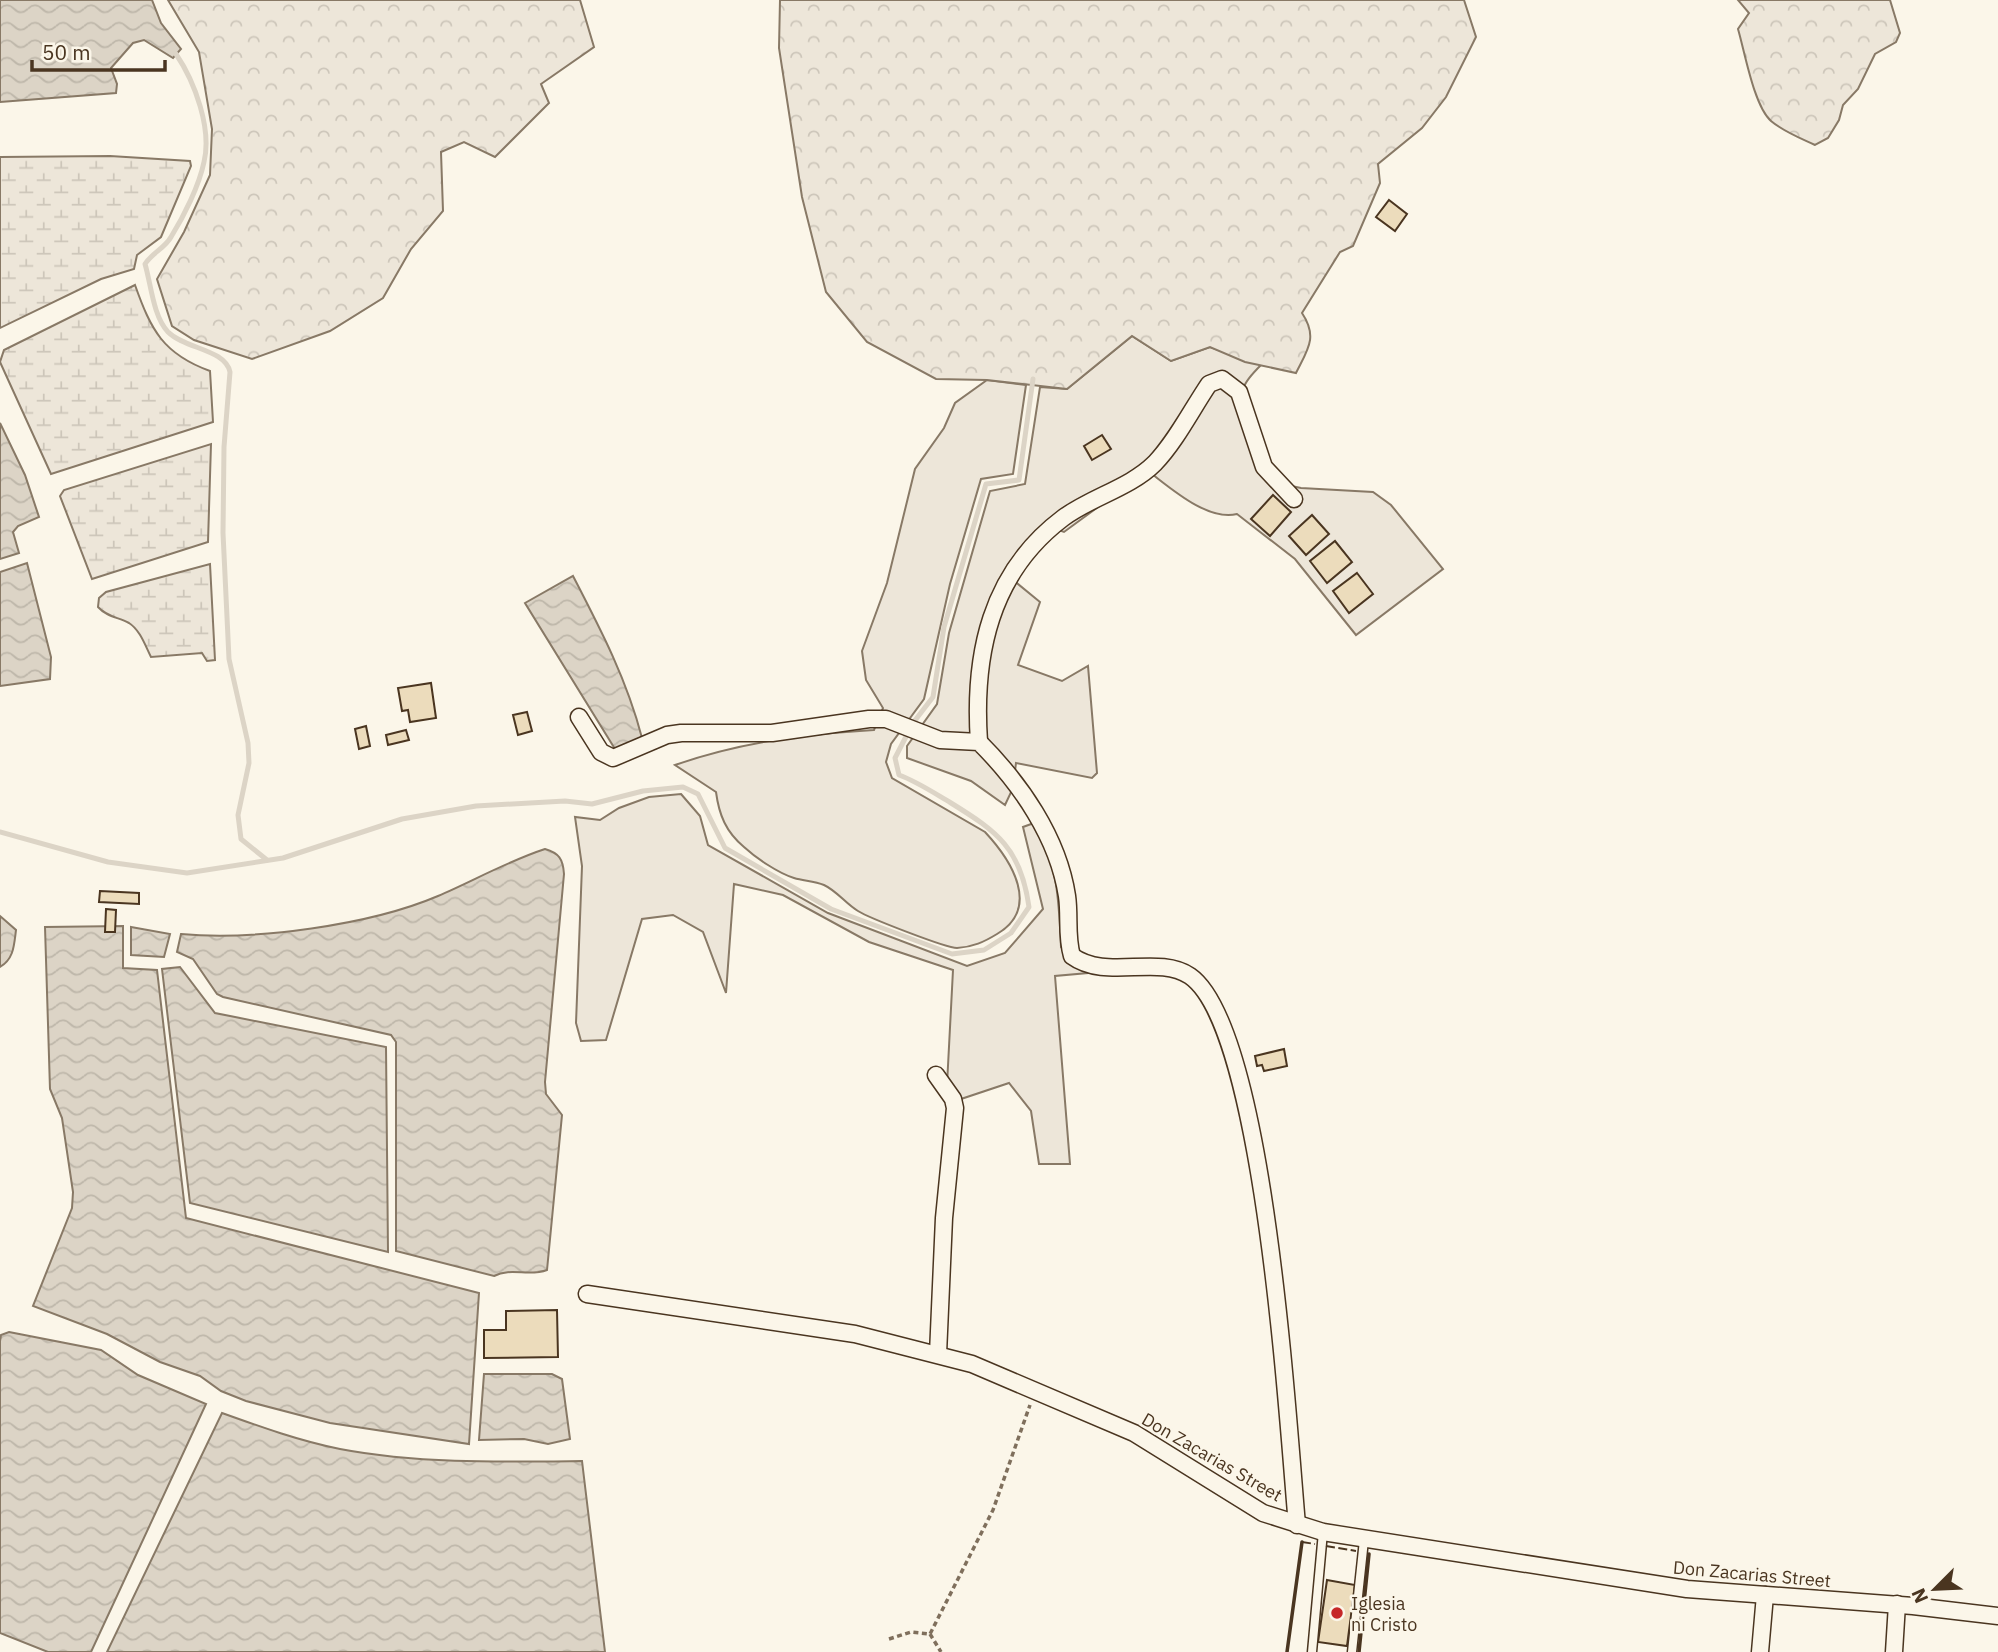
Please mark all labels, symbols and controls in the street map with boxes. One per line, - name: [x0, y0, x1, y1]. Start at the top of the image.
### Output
- scale bar: [32, 28, 164, 72]
- text: 50 m: [42, 38, 91, 66]
- street label: Don Zacarias Street: [1138, 1407, 1286, 1507]
- north arrow: [1900, 1554, 1970, 1624]
- street label: Don Zacarias Street: [1672, 1556, 1832, 1592]
- text: N: [1906, 1585, 1933, 1607]
- place label: Iglesia ni Cristo: [1351, 1592, 1417, 1636]
- marker: Iglesia ni Cristo: [1329, 1605, 1345, 1621]

